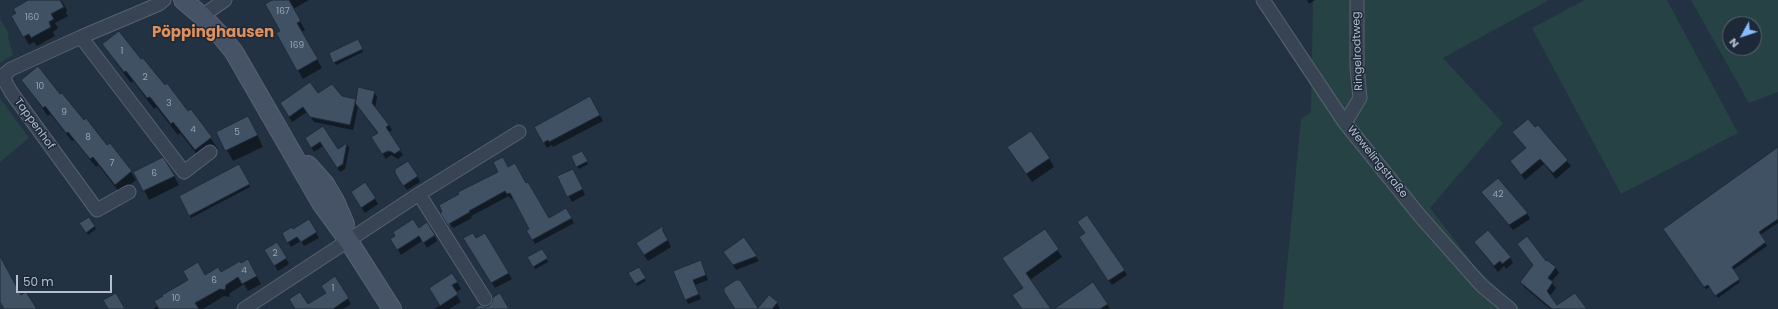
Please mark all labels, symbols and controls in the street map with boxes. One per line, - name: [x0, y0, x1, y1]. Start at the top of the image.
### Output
- house number: 167: [276, 7, 290, 17]
- street label: Ringelrodtweg: [1350, 11, 1366, 91]
- house number: 160: [25, 13, 39, 23]
- north arrow: [1722, 16, 1762, 56]
- district label: Pöppinghausen: [152, 24, 274, 42]
- text: N: [1725, 35, 1742, 51]
- house number: 169: [290, 41, 304, 51]
- house number: 1: [121, 47, 123, 57]
- house number: 2: [142, 73, 148, 83]
- house number: 10: [36, 82, 44, 92]
- street label: Tappenhof: [11, 96, 57, 152]
- house number: 3: [166, 99, 172, 109]
- house number: 9: [61, 108, 67, 118]
- street label: Wewelingstraße: [1344, 123, 1410, 201]
- house number: 4: [190, 125, 196, 135]
- house number: 5: [234, 128, 240, 138]
- house number: 8: [85, 133, 91, 143]
- house number: 7: [110, 159, 114, 169]
- house number: 6: [151, 169, 157, 179]
- house number: 42: [1493, 190, 1503, 200]
- house number: 2: [272, 249, 278, 259]
- house number: 4: [241, 266, 247, 276]
- scale bar: [18, 267, 114, 293]
- text: 50 m: [23, 273, 54, 290]
- house number: 6: [211, 276, 217, 286]
- house number: 1: [332, 284, 334, 294]
- house number: 10: [172, 294, 180, 304]

